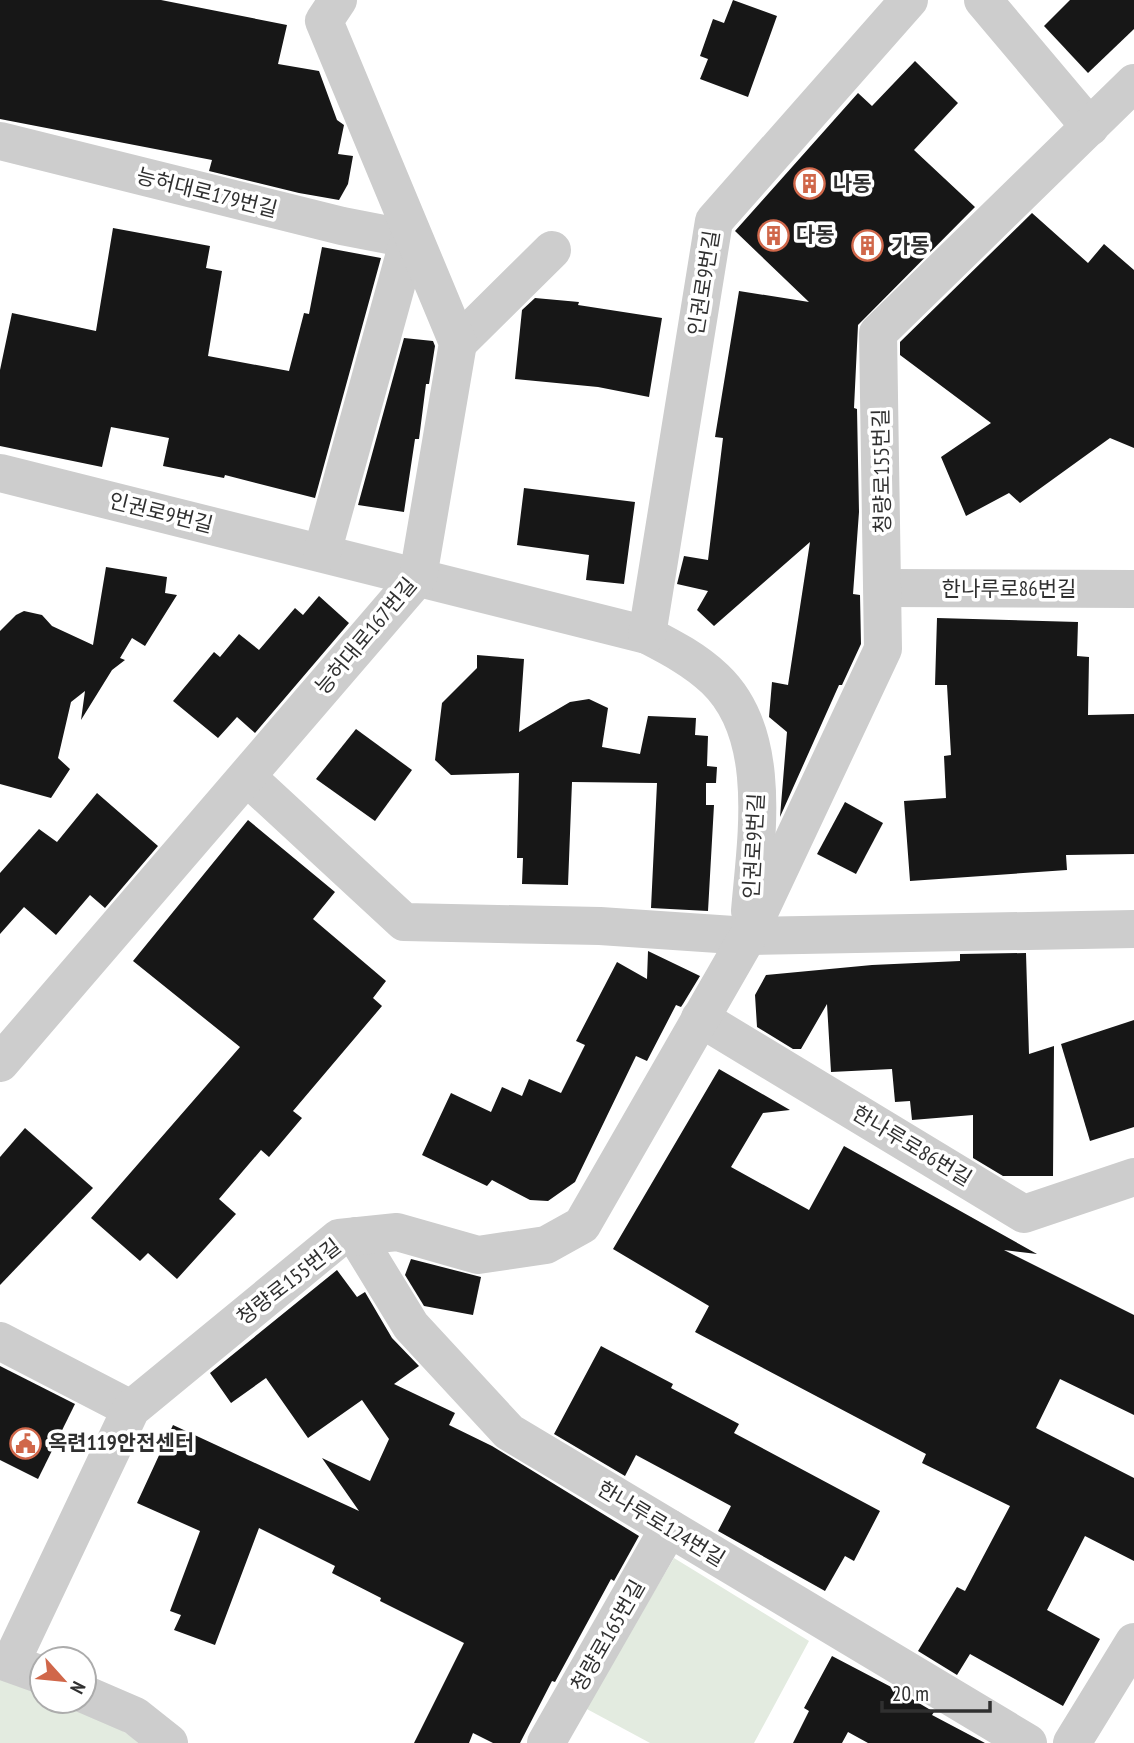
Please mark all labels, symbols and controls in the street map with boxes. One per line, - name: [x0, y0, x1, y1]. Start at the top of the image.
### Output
- street label: 능허대로179번길: [134, 162, 280, 223]
- building icon: 나동: [793, 167, 827, 201]
- place label: 나동: [833, 170, 872, 197]
- building icon: 다동: [756, 218, 790, 252]
- place label: 다동: [796, 221, 835, 248]
- street label: 인권로9번길: [682, 228, 725, 337]
- building icon: 가동: [851, 229, 885, 263]
- place label: 가동: [891, 232, 930, 259]
- street label: 청량로155번길: [867, 408, 896, 534]
- street label: 인권로9번길: [106, 487, 216, 538]
- street label: 능허대로167번길: [309, 572, 422, 700]
- street label: 한나루로86번길: [942, 575, 1076, 602]
- street label: 인권로9번길: [737, 792, 770, 900]
- street label: 한나루로86번길: [848, 1099, 977, 1192]
- street label: 청량로155번길: [231, 1233, 346, 1331]
- public building icon: 옥련119안전센터: [8, 1426, 42, 1460]
- place label: 옥련119안전센터: [48, 1429, 194, 1456]
- street label: 한나루로124번길: [592, 1475, 730, 1572]
- street label: 청량로165번길: [565, 1575, 650, 1697]
- north arrow: [28, 1645, 98, 1715]
- scale bar: [882, 1670, 990, 1714]
- text: N: [65, 1678, 91, 1698]
- text: 20 m: [892, 1680, 929, 1707]

